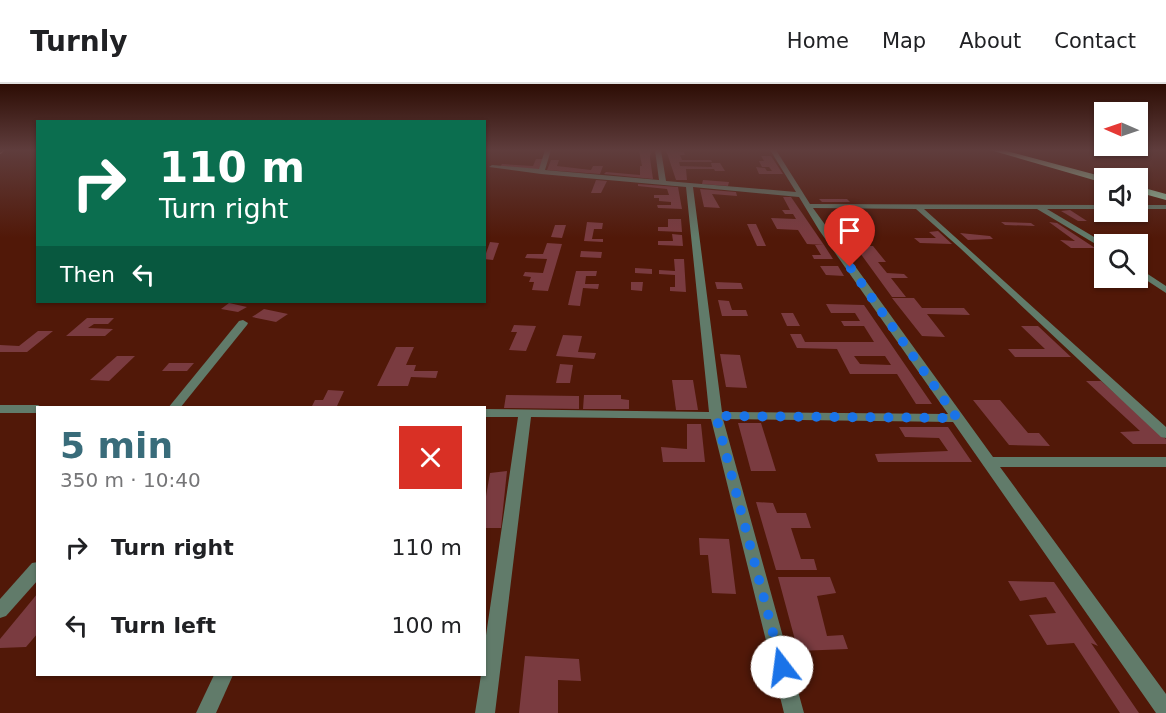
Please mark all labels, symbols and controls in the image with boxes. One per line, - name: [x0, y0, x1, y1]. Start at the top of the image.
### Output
- text: Turnly: [30, 25, 128, 58]
- text: Home: [787, 29, 849, 53]
- text: Map: [882, 29, 926, 53]
- text: About: [959, 29, 1021, 53]
- text: Contact: [1054, 29, 1136, 53]
- north arrow: [1094, 102, 1148, 156]
- map controls: [1094, 102, 1148, 288]
- text: 110 m: [159, 143, 305, 192]
- icon: right: [60, 144, 138, 222]
- button: sound: [1094, 168, 1148, 222]
- text: Turn right: [159, 193, 288, 224]
- pin: [824, 205, 875, 267]
- icon: arrive: [833, 214, 866, 247]
- button: search: [1094, 234, 1148, 288]
- icon: left: [127, 258, 160, 291]
- text: Then: [60, 262, 115, 287]
- text: 5 min: [60, 425, 173, 466]
- button: close: [399, 426, 462, 489]
- text: 350 m · 10:40: [60, 468, 201, 492]
- icon: right: [60, 531, 93, 564]
- text: Turn right: [111, 535, 234, 560]
- text: 110 m: [392, 535, 462, 560]
- icon: left: [60, 609, 93, 642]
- text: Turn left: [111, 613, 216, 638]
- text: 100 m: [392, 613, 462, 638]
- position arrow: [750, 635, 814, 699]

